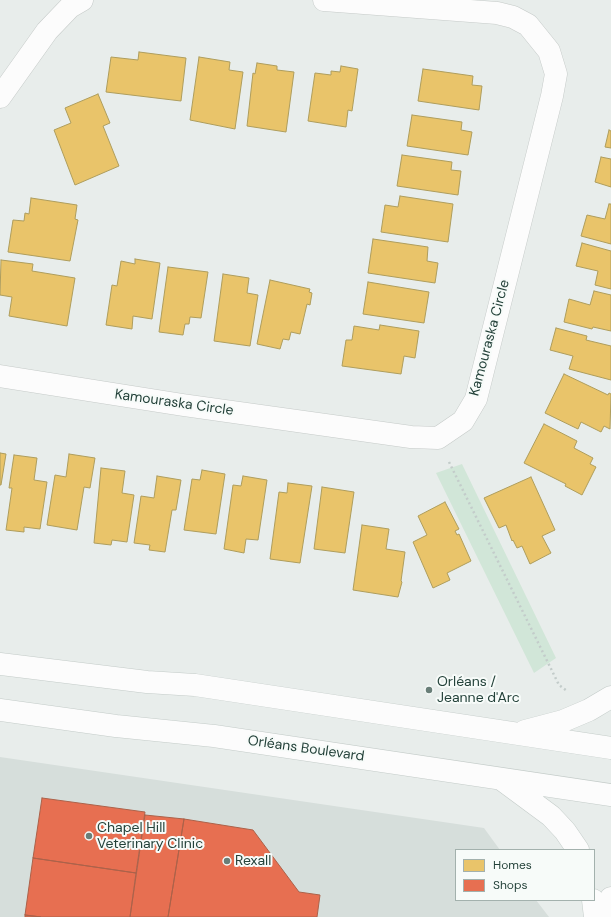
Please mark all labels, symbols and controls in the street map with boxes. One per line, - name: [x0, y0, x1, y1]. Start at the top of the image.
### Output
- street label: Kamouraska Circle: [466, 278, 514, 398]
- street label: Kamouraska Circle: [113, 386, 235, 420]
- place label: Orléans / Jeanne d'Arc: [437, 674, 520, 706]
- marker: Orléans / Jeanne d'Arc: [424, 685, 434, 695]
- street label: Orléans Boulevard: [247, 733, 365, 765]
- place label: Chapel Hill Veterinary Clinic: [97, 820, 203, 852]
- marker: Chapel Hill Veterinary Clinic: [84, 831, 94, 841]
- legend: [455, 849, 595, 901]
- place label: Rexall: [235, 853, 271, 869]
- marker: Rexall: [222, 856, 232, 866]
- text: Homes: [493, 857, 532, 873]
- text: Shops: [493, 877, 528, 893]

